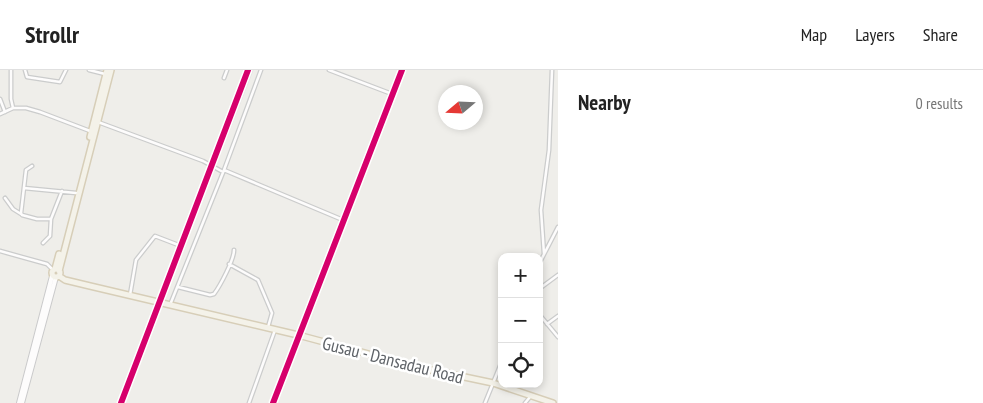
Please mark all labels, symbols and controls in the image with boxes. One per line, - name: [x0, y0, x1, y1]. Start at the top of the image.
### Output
- text: Strollr: [25, 19, 79, 50]
- text: Map: [801, 23, 827, 46]
- text: Layers: [855, 23, 895, 46]
- text: Share: [923, 23, 958, 46]
- north arrow: [438, 85, 483, 130]
- text: Nearby: [578, 89, 631, 116]
- text: 0 results: [916, 93, 963, 113]
- map controls: [498, 253, 543, 388]
- button: +: [498, 253, 543, 298]
- button: −: [498, 298, 543, 343]
- street label: Gusau - Dansadau Road: [320, 331, 466, 389]
- button: locate: [498, 343, 543, 388]

